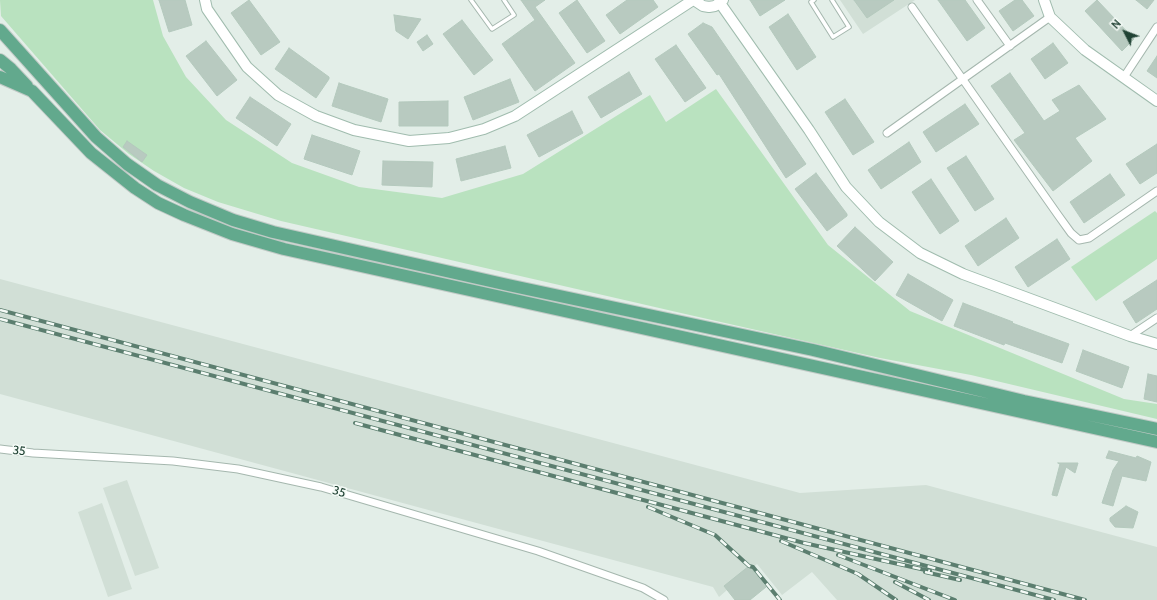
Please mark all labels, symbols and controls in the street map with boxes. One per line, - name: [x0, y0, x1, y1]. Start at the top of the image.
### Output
- north arrow: [1105, 12, 1145, 52]
- text: N: [1108, 16, 1124, 32]
- street label: 35: [12, 443, 26, 459]
- street label: 35: [331, 483, 347, 501]

